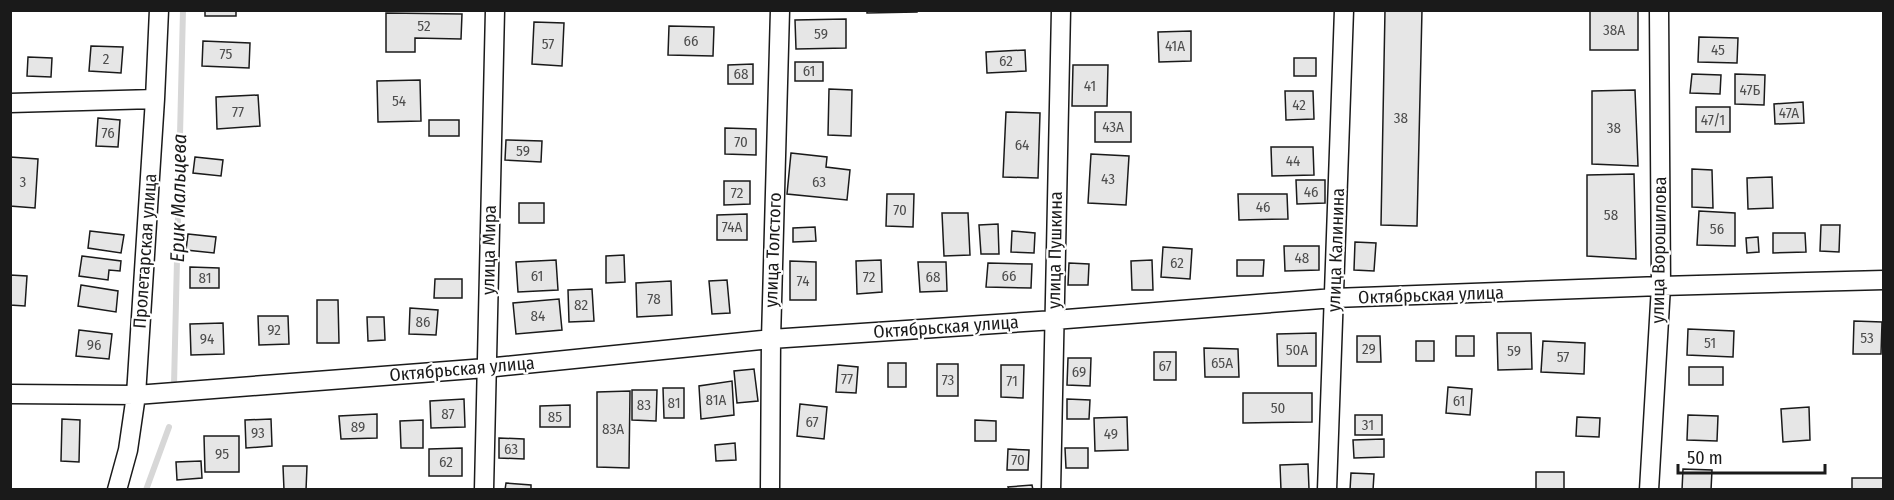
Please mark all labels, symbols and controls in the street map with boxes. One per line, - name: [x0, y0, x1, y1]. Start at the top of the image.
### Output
- house number: 52: [417, 17, 431, 35]
- house number: 38А: [1603, 21, 1625, 39]
- house number: 59: [814, 25, 828, 43]
- house number: 66: [684, 32, 698, 50]
- house number: 57: [542, 35, 554, 53]
- house number: 41А: [1165, 37, 1185, 55]
- house number: 45: [1711, 41, 1725, 59]
- house number: 75: [220, 45, 232, 63]
- house number: 2: [103, 50, 110, 68]
- house number: 62: [999, 52, 1013, 70]
- house number: 61: [803, 62, 815, 80]
- house number: 68: [734, 65, 748, 83]
- house number: 41: [1084, 77, 1096, 95]
- house number: 47Б: [1740, 81, 1761, 99]
- house number: 54: [392, 92, 406, 110]
- house number: 42: [1292, 96, 1306, 114]
- house number: 77: [232, 103, 244, 121]
- house number: 47А: [1779, 104, 1799, 122]
- house number: 38: [1394, 109, 1408, 127]
- house number: 47/1: [1701, 111, 1725, 129]
- house number: 43А: [1102, 118, 1124, 136]
- house number: 38: [1607, 119, 1621, 137]
- house number: 76: [101, 124, 115, 142]
- house number: 70: [734, 133, 748, 151]
- water label: Ерик Мальцева: [165, 134, 191, 262]
- house number: 64: [1015, 136, 1029, 154]
- house number: 59: [516, 142, 530, 160]
- house number: 44: [1286, 152, 1300, 170]
- house number: 43: [1101, 170, 1115, 188]
- house number: 3: [20, 173, 27, 191]
- street label: Пролетарская улица: [129, 173, 161, 329]
- house number: 63: [812, 173, 826, 191]
- street label: улица Ворошилова: [1647, 176, 1671, 324]
- house number: 46: [1304, 183, 1318, 201]
- house number: 72: [731, 184, 744, 202]
- street label: улица Калинина: [1323, 187, 1349, 312]
- street label: улица Пушкина: [1043, 191, 1067, 309]
- street label: улица Толстого: [760, 192, 786, 308]
- house number: 46: [1256, 198, 1270, 216]
- house number: 70: [893, 201, 907, 219]
- street label: улица Мира: [477, 205, 501, 295]
- house number: 58: [1604, 206, 1618, 224]
- house number: 74А: [722, 218, 742, 236]
- house number: 56: [1710, 220, 1724, 238]
- house number: 48: [1295, 249, 1309, 267]
- house number: 62: [1170, 254, 1184, 272]
- house number: 61: [531, 267, 543, 285]
- house number: 66: [1002, 267, 1016, 285]
- house number: 72: [863, 268, 876, 286]
- house number: 68: [926, 268, 940, 286]
- house number: 81: [199, 269, 211, 287]
- house number: 74: [797, 272, 809, 290]
- street label: Октябрьская улица: [1358, 281, 1504, 309]
- house number: 78: [647, 290, 661, 308]
- house number: 82: [574, 296, 588, 314]
- house number: 84: [531, 307, 545, 325]
- street label: Октябрьская улица: [872, 311, 1020, 343]
- house number: 86: [416, 313, 430, 331]
- house number: 92: [267, 321, 281, 339]
- house number: 53: [1860, 329, 1874, 347]
- house number: 94: [200, 330, 214, 348]
- house number: 51: [1704, 334, 1716, 352]
- house number: 96: [87, 336, 101, 354]
- house number: 29: [1362, 340, 1376, 358]
- house number: 50А: [1286, 341, 1308, 359]
- house number: 59: [1507, 342, 1521, 360]
- house number: 57: [1557, 348, 1569, 366]
- street label: Октябрьская улица: [388, 352, 536, 386]
- house number: 65А: [1211, 354, 1233, 372]
- house number: 67: [1158, 357, 1172, 375]
- house number: 69: [1072, 363, 1086, 381]
- house number: 77: [841, 370, 853, 388]
- house number: 73: [942, 371, 955, 389]
- house number: 71: [1006, 372, 1018, 390]
- house number: 81А: [706, 391, 727, 409]
- house number: 61: [1453, 392, 1465, 410]
- house number: 81: [668, 394, 680, 412]
- house number: 83: [637, 396, 651, 414]
- house number: 50: [1271, 399, 1285, 417]
- house number: 87: [441, 405, 455, 423]
- house number: 85: [548, 408, 562, 426]
- house number: 67: [805, 413, 819, 431]
- house number: 31: [1362, 416, 1374, 434]
- house number: 89: [351, 418, 365, 436]
- house number: 83А: [602, 420, 624, 438]
- house number: 93: [251, 424, 265, 442]
- house number: 49: [1104, 425, 1118, 443]
- scale bar: [1678, 437, 1825, 475]
- house number: 63: [504, 440, 518, 458]
- house number: 95: [215, 445, 229, 463]
- text: 50 m: [1687, 447, 1723, 469]
- house number: 70: [1011, 451, 1025, 469]
- house number: 62: [439, 453, 453, 471]

